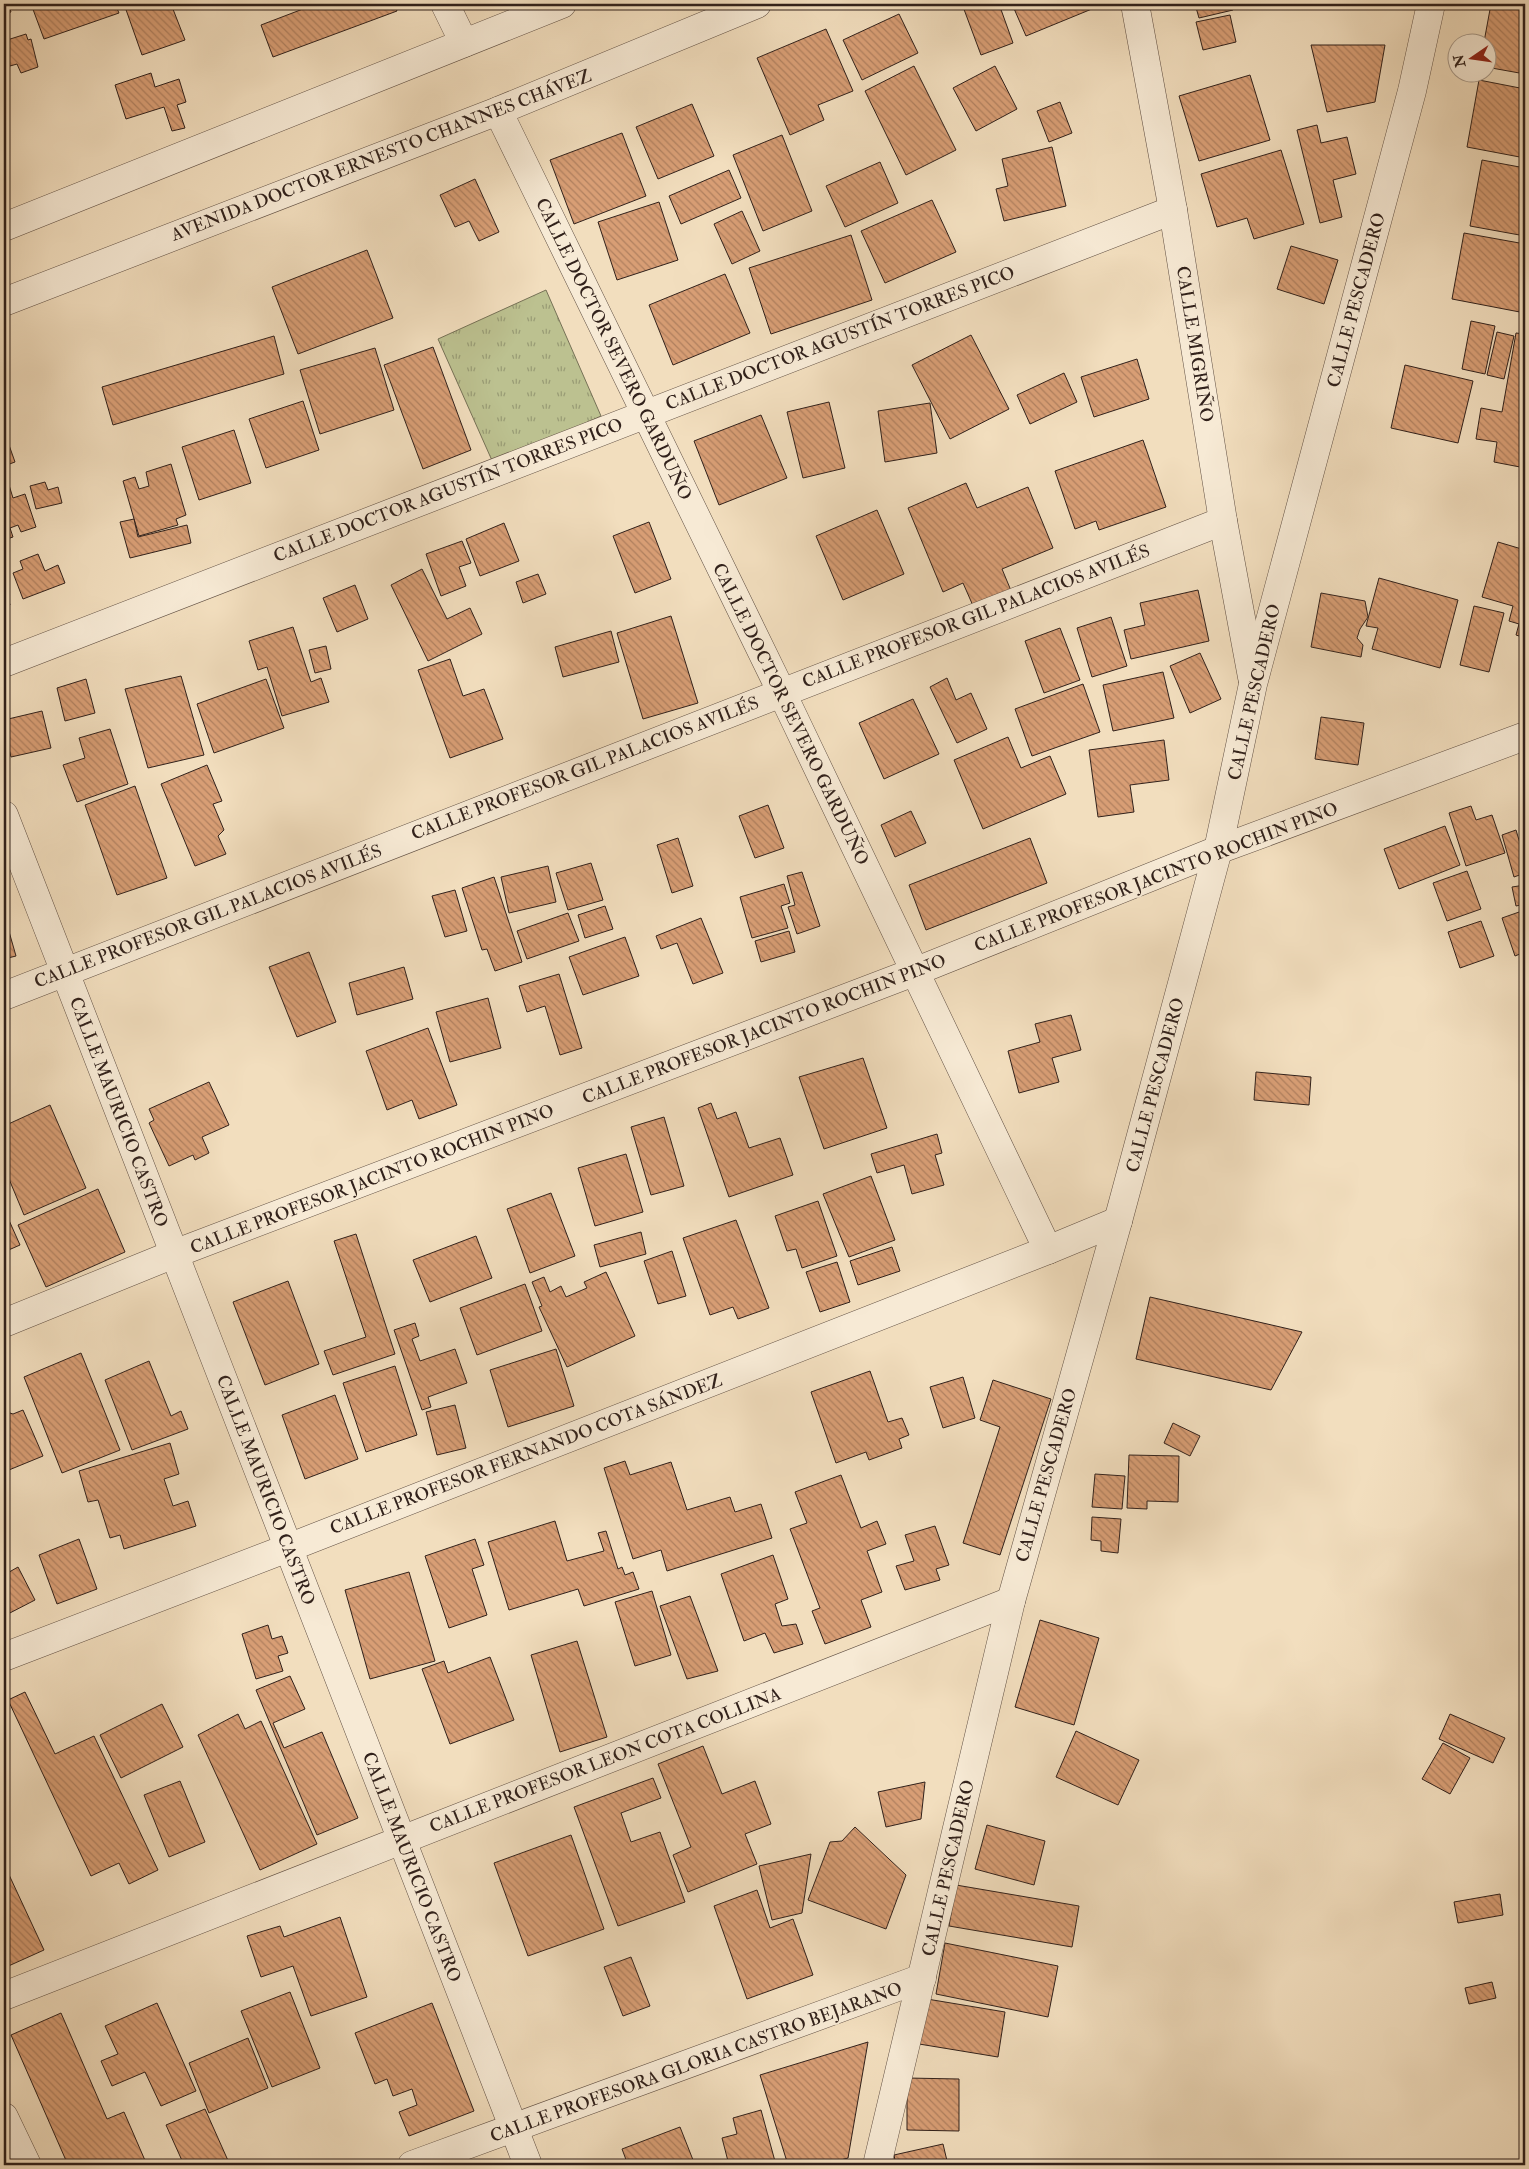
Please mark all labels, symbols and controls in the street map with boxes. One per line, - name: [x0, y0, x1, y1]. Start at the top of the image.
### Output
- north arrow: [1446, 32, 1496, 82]
- text: N: [1450, 52, 1470, 70]
- street label: AVENIDA DOCTOR ERNESTO CHANNES CHÁVEZ: [167, 64, 595, 247]
- street label: CALLE DOCTOR SEVERO GARDUÑO: [530, 194, 697, 504]
- street label: CALLE PESCADERO: [1322, 210, 1391, 390]
- street label: CALLE DOCTOR AGUSTÍN TORRES PICO: [662, 261, 1018, 416]
- street label: CALLE MIGRIÑO: [1171, 264, 1218, 424]
- street label: CALLE DOCTOR AGUSTÍN TORRES PICO: [270, 413, 626, 568]
- street label: CALLE PROFESOR GIL PALACIOS AVILÉS: [799, 539, 1153, 694]
- street label: CALLE DOCTOR SEVERO GARDUÑO: [707, 559, 874, 869]
- street label: CALLE PESCADERO: [1223, 602, 1286, 782]
- street label: CALLE PROFESOR GIL PALACIOS AVILÉS: [408, 691, 762, 846]
- street label: CALLE PROFESOR JACINTO ROCHIN PINO: [971, 797, 1341, 958]
- street label: CALLE PROFESOR GIL PALACIOS AVILÉS: [31, 839, 385, 994]
- street label: CALLE PROFESOR JACINTO ROCHIN PINO: [579, 949, 949, 1110]
- street label: CALLE MAURICIO CASTRO: [64, 994, 173, 1231]
- street label: CALLE PESCADERO: [1121, 995, 1190, 1175]
- street label: CALLE PROFESOR JACINTO ROCHIN PINO: [187, 1099, 557, 1260]
- street label: CALLE PROFESOR FERNANDO COTA SÁNDEZ: [327, 1369, 726, 1540]
- street label: CALLE MAURICIO CASTRO: [211, 1372, 320, 1609]
- street label: CALLE PESCADERO: [1011, 1385, 1082, 1565]
- street label: CALLE PROFESOR LEON COTA COLLINA: [426, 1682, 785, 1838]
- street label: CALLE MAURICIO CASTRO: [357, 1749, 466, 1986]
- street label: CALLE PESCADERO: [917, 1778, 980, 1958]
- street label: CALLE PROFESORA GLORIA CASTRO BEJARANO: [487, 1977, 905, 2148]

